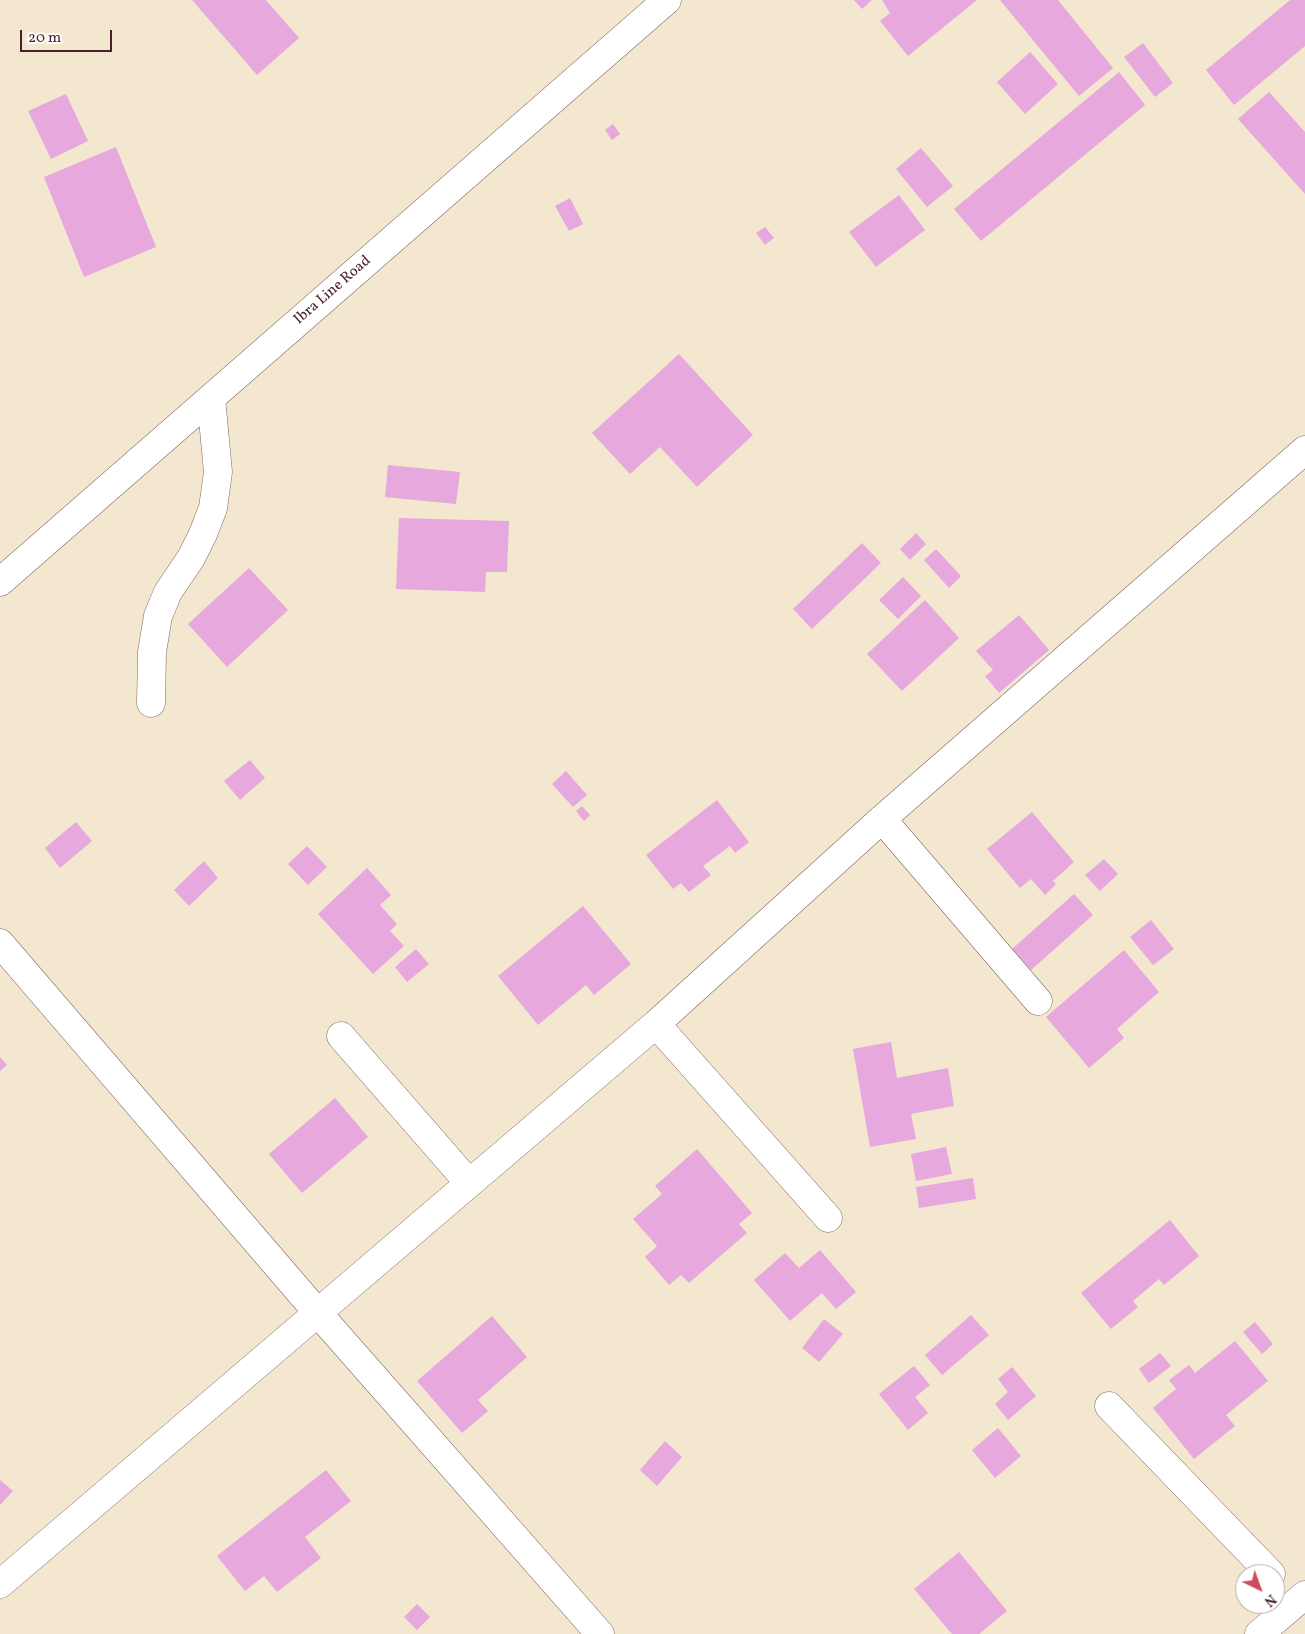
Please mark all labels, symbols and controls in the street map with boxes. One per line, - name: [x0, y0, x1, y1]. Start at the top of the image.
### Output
- scale bar: [22, 20, 115, 52]
- text: 20 m: [28, 28, 61, 49]
- street label: Ibra Line Road: [291, 253, 375, 329]
- north arrow: [1235, 1564, 1285, 1614]
- text: N: [1260, 1589, 1280, 1610]

